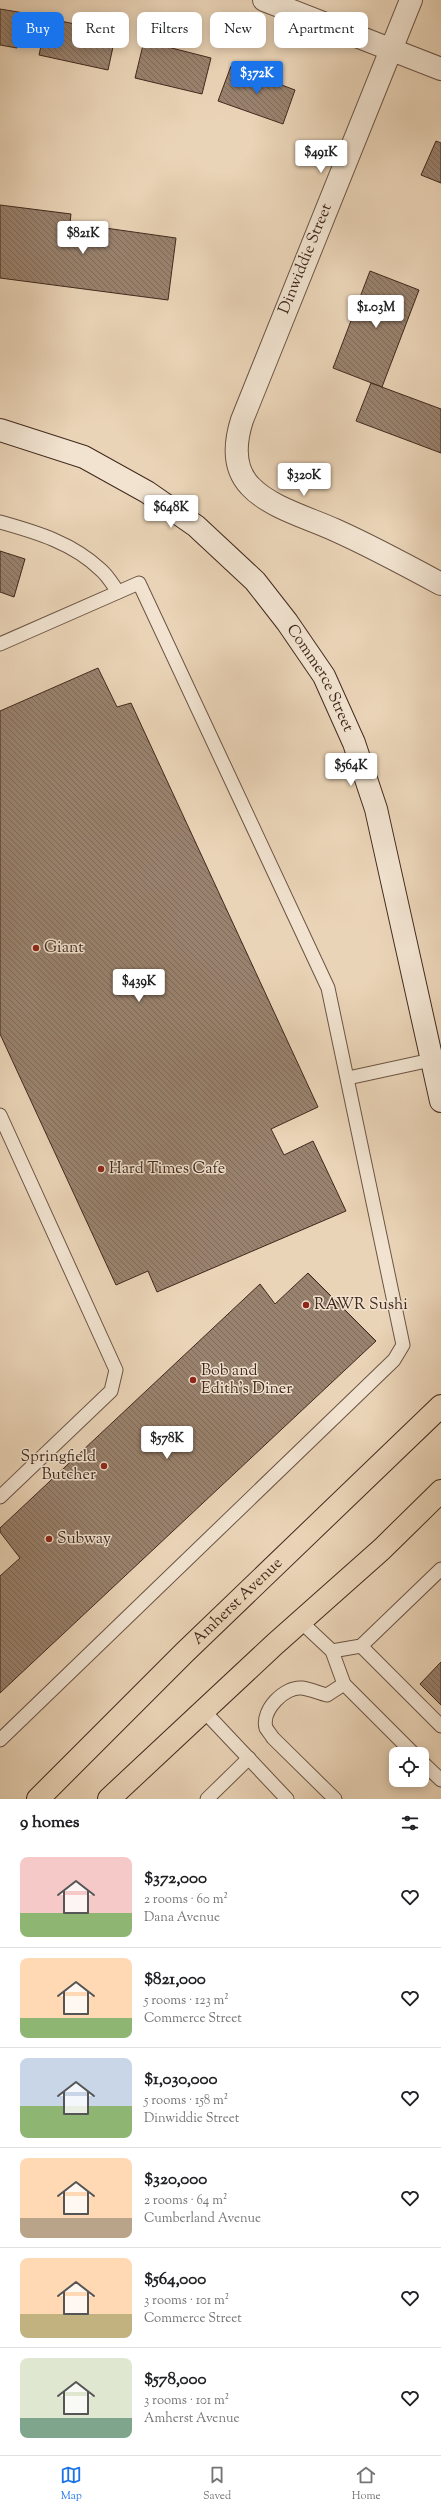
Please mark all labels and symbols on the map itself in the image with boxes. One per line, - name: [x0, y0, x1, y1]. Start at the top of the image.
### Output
- pin: $372K: [229, 61, 285, 95]
- pin: $491K: [293, 140, 349, 174]
- street label: Dinwiddie Street: [273, 200, 339, 318]
- pin: $821K: [55, 221, 111, 255]
- pin: $1.03M: [343, 295, 409, 329]
- pin: $320K: [276, 463, 332, 497]
- pin: $648K: [143, 495, 199, 529]
- street label: Commerce Street: [280, 620, 359, 736]
- pin: $564K: [323, 753, 379, 787]
- place label: Giant: [44, 937, 84, 960]
- marker: Giant: [31, 943, 41, 953]
- pin: $439K: [111, 969, 167, 1003]
- place label: Hard Times Cafe: [109, 1158, 225, 1181]
- marker: Hard Times Cafe: [96, 1164, 106, 1174]
- place label: RAWR Sushi: [314, 1294, 408, 1317]
- marker: RAWR Sushi: [301, 1300, 311, 1310]
- place label: Bob and Edith's Diner: [201, 1360, 292, 1401]
- marker: Bob and Edith's Diner: [188, 1375, 198, 1385]
- pin: $578K: [139, 1426, 195, 1460]
- place label: Springfield Butcher: [21, 1446, 96, 1487]
- marker: Springfield Butcher: [99, 1461, 109, 1471]
- place label: Subway: [57, 1528, 111, 1551]
- marker: Subway: [44, 1534, 54, 1544]
- street label: Amherst Avenue: [187, 1552, 288, 1650]

